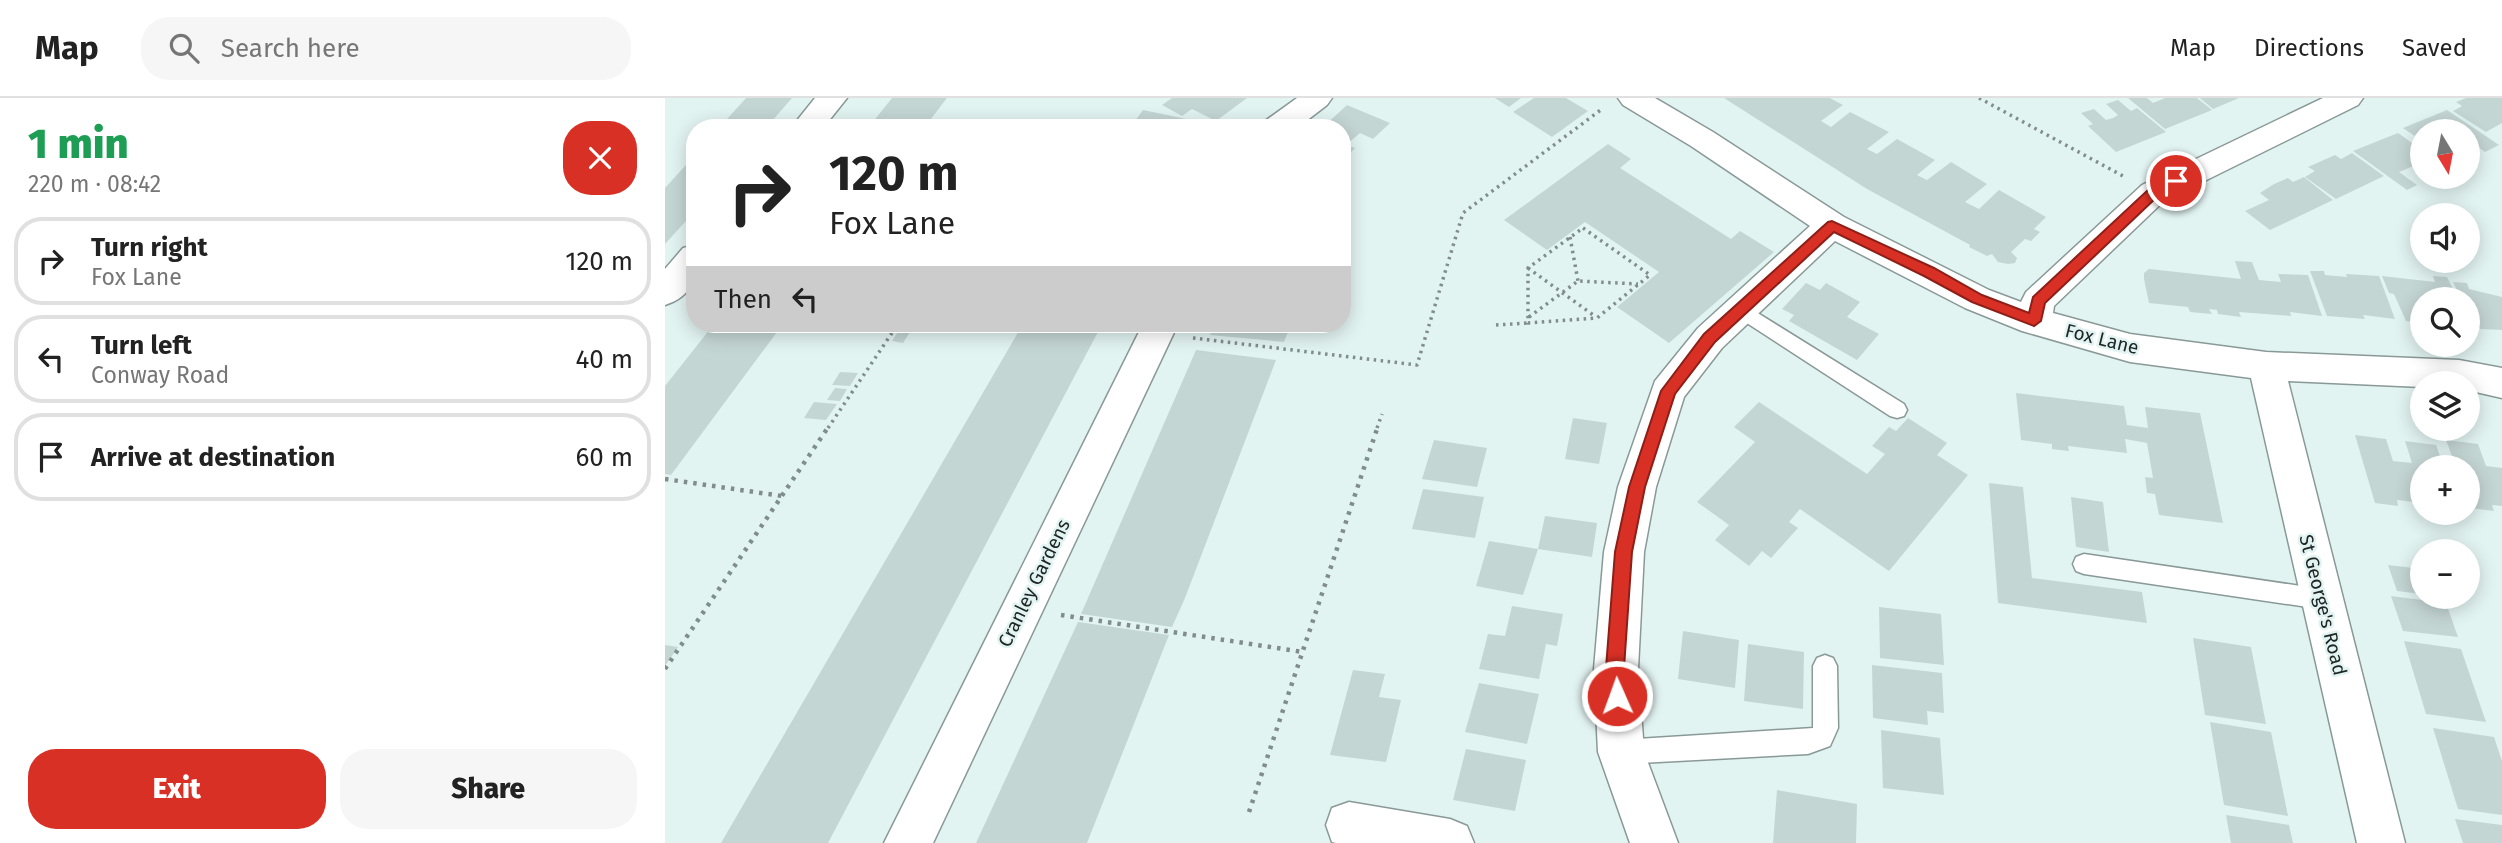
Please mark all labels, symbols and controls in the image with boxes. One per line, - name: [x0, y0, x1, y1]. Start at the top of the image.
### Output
- search box: [141, 17, 631, 80]
- text: Map: [35, 28, 99, 68]
- icon: search: [165, 29, 203, 67]
- text: Search here: [221, 33, 360, 64]
- text: Map: [2170, 34, 2216, 62]
- text: Directions: [2254, 34, 2364, 62]
- text: Saved: [2402, 34, 2467, 62]
- text: 1 min: [28, 119, 129, 169]
- north arrow: [2410, 119, 2480, 189]
- map controls: [2410, 119, 2480, 609]
- button: close: [563, 121, 637, 195]
- text: 120 m: [829, 144, 959, 203]
- icon: right: [714, 147, 805, 238]
- pin: [2146, 151, 2206, 211]
- icon: arrive: [2157, 162, 2195, 200]
- text: 220 m · 08:42: [28, 170, 161, 198]
- button: sound: [2410, 203, 2480, 273]
- text: Fox Lane: [829, 204, 955, 242]
- text: Turn right: [91, 232, 208, 263]
- icon: right: [32, 242, 70, 280]
- text: 120 m: [565, 246, 633, 277]
- text: Fox Lane: [91, 263, 182, 291]
- icon: left: [786, 280, 824, 318]
- text: Then: [714, 284, 772, 315]
- button: search: [2410, 287, 2480, 357]
- street label: Fox Lane: [2063, 319, 2141, 359]
- text: Turn left: [91, 330, 192, 361]
- icon: left: [32, 340, 70, 378]
- text: 40 m: [575, 344, 633, 375]
- text: Conway Road: [91, 361, 229, 389]
- button: layers: [2410, 371, 2480, 441]
- icon: arrive: [32, 438, 70, 476]
- text: Arrive at destination: [91, 442, 335, 473]
- text: 60 m: [575, 442, 633, 473]
- button: +: [2410, 455, 2480, 525]
- street label: Cranley Gardens: [993, 515, 1075, 651]
- street label: St George's Road: [2294, 532, 2352, 678]
- button: −: [2410, 539, 2480, 609]
- position arrow: [1580, 659, 1654, 733]
- button: Exit: [28, 749, 326, 829]
- button: Share: [340, 749, 637, 829]

